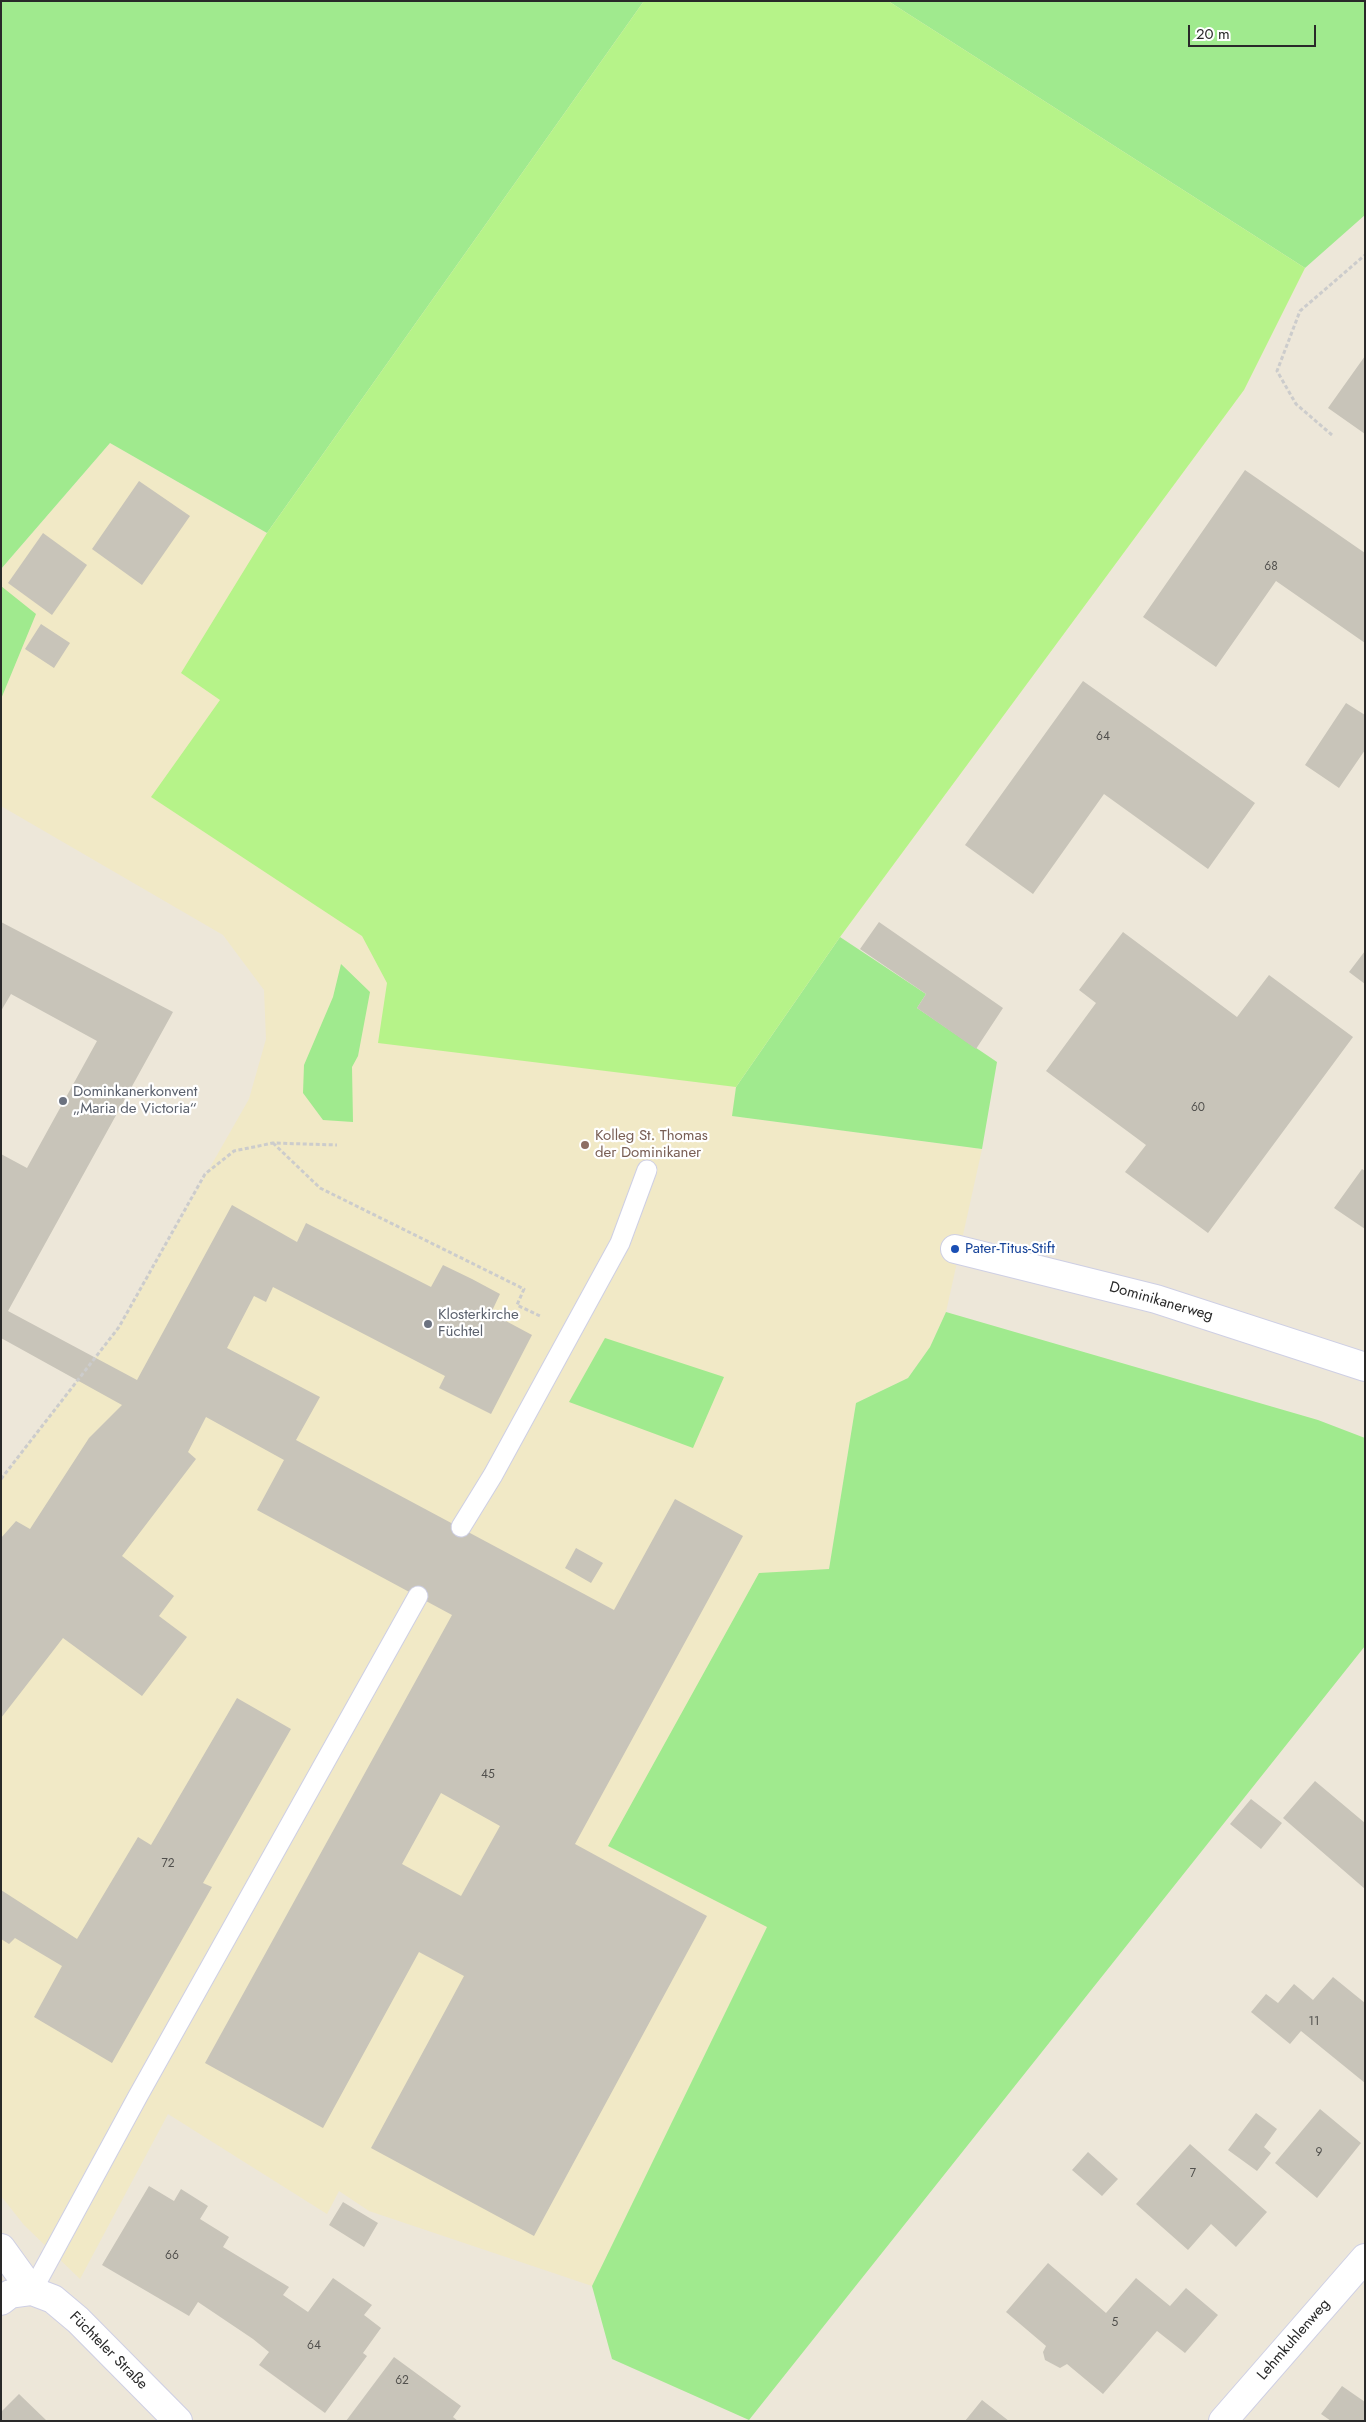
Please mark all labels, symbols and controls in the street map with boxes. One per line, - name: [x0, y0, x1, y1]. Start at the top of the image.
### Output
- scale bar: [1191, 15, 1318, 47]
- text: 20 m: [1196, 23, 1230, 45]
- house number: 68: [1264, 560, 1278, 574]
- house number: 64: [1096, 730, 1110, 744]
- place label: Dominkanerkonvent „Maria de Victoria“: [73, 1083, 197, 1118]
- marker: Dominkanerkonvent „Maria de Victoria“: [57, 1095, 69, 1107]
- house number: 60: [1191, 1101, 1205, 1115]
- place label: Kolleg St. Thomas der Dominikaner: [595, 1127, 708, 1162]
- marker: Kolleg St. Thomas der Dominikaner: [579, 1139, 591, 1151]
- place label: Pater-Titus-Stift: [965, 1240, 1055, 1258]
- marker: Pater-Titus-Stift: [949, 1243, 961, 1255]
- street label: Dominikanerweg: [1107, 1279, 1215, 1325]
- place label: Klosterkirche Füchtel: [438, 1306, 519, 1341]
- marker: Klosterkirche Füchtel: [422, 1318, 434, 1330]
- house number: 45: [481, 1768, 495, 1782]
- house number: 72: [161, 1857, 175, 1871]
- house number: 11: [1309, 2015, 1319, 2029]
- house number: 9: [1316, 2146, 1322, 2160]
- house number: 7: [1190, 2167, 1196, 2181]
- house number: 66: [165, 2249, 179, 2263]
- street label: Lehmkuhlenweg: [1254, 2296, 1334, 2384]
- street label: Füchteler Straße: [65, 2308, 151, 2394]
- house number: 5: [1112, 2316, 1118, 2330]
- house number: 64: [307, 2339, 321, 2353]
- house number: 62: [395, 2374, 409, 2388]

